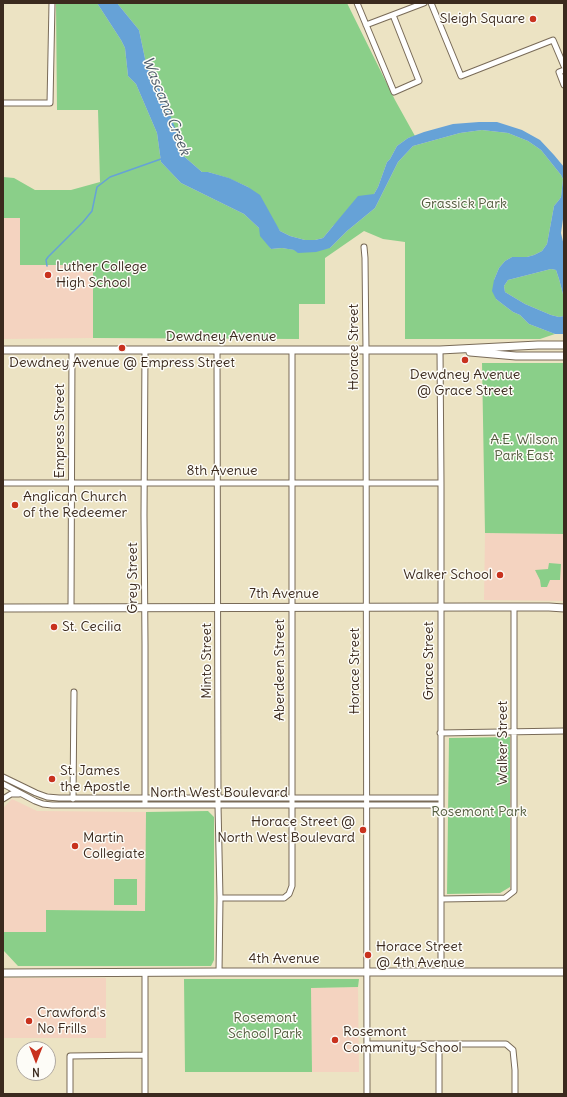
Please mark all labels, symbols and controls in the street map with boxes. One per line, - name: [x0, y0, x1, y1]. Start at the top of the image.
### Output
- place label: Sleigh Square: [440, 11, 525, 27]
- marker: Sleigh Square: [528, 14, 538, 24]
- water label: Wascana Creek: [138, 54, 194, 158]
- park label: Grassick Park: [421, 196, 507, 212]
- place label: Luther College High School: [56, 259, 147, 292]
- marker: Luther College High School: [43, 270, 53, 280]
- street label: Horace Street: [346, 304, 362, 390]
- street label: Dewdney Avenue: [166, 329, 276, 345]
- marker: Dewdney Avenue @ Empress Street: [117, 343, 127, 353]
- place label: Dewdney Avenue @ Empress Street: [9, 355, 235, 371]
- marker: Dewdney Avenue @ Grace Street: [460, 355, 470, 365]
- place label: Dewdney Avenue @ Grace Street: [410, 367, 520, 400]
- street label: Empress Street: [52, 384, 68, 478]
- park label: A.E. Wilson Park East: [490, 432, 558, 464]
- street label: 8th Avenue: [186, 463, 258, 479]
- place label: Anglican Church of the Redeemer: [23, 489, 127, 522]
- marker: Anglican Church of the Redeemer: [10, 500, 20, 510]
- street label: Grey Street: [125, 542, 141, 614]
- place label: Walker School: [403, 567, 492, 583]
- marker: Walker School: [495, 570, 505, 580]
- street label: 7th Avenue: [249, 586, 319, 602]
- place label: St. Cecilia: [62, 619, 121, 635]
- street label: Aberdeen Street: [272, 619, 288, 721]
- marker: St. Cecilia: [49, 622, 59, 632]
- street label: Grace Street: [421, 622, 437, 700]
- street label: Minto Street: [199, 623, 215, 699]
- street label: Horace Street: [347, 628, 363, 714]
- street label: Walker Street: [495, 701, 511, 785]
- place label: St. James the Apostle: [60, 763, 130, 796]
- marker: St. James the Apostle: [47, 774, 57, 784]
- street label: North West Boulevard: [150, 785, 288, 801]
- park label: Rosemont Park: [431, 804, 527, 820]
- place label: Horace Street @ North West Boulevard: [217, 814, 355, 846]
- marker: Horace Street @ North West Boulevard: [358, 825, 368, 835]
- place label: Martin Collegiate: [83, 830, 145, 862]
- marker: Martin Collegiate: [70, 841, 80, 851]
- place label: Horace Street @ 4th Avenue: [376, 939, 465, 972]
- marker: Horace Street @ 4th Avenue: [363, 950, 373, 960]
- street label: 4th Avenue: [248, 951, 320, 967]
- place label: Crawford's No Frills: [37, 1005, 106, 1038]
- park label: Rosemont School Park: [228, 1010, 302, 1042]
- marker: Crawford's No Frills: [24, 1016, 34, 1026]
- place label: Rosemont Community School: [343, 1024, 462, 1056]
- marker: Rosemont Community School: [330, 1035, 340, 1045]
- north arrow: [16, 1041, 56, 1081]
- text: N: [32, 1065, 40, 1079]

